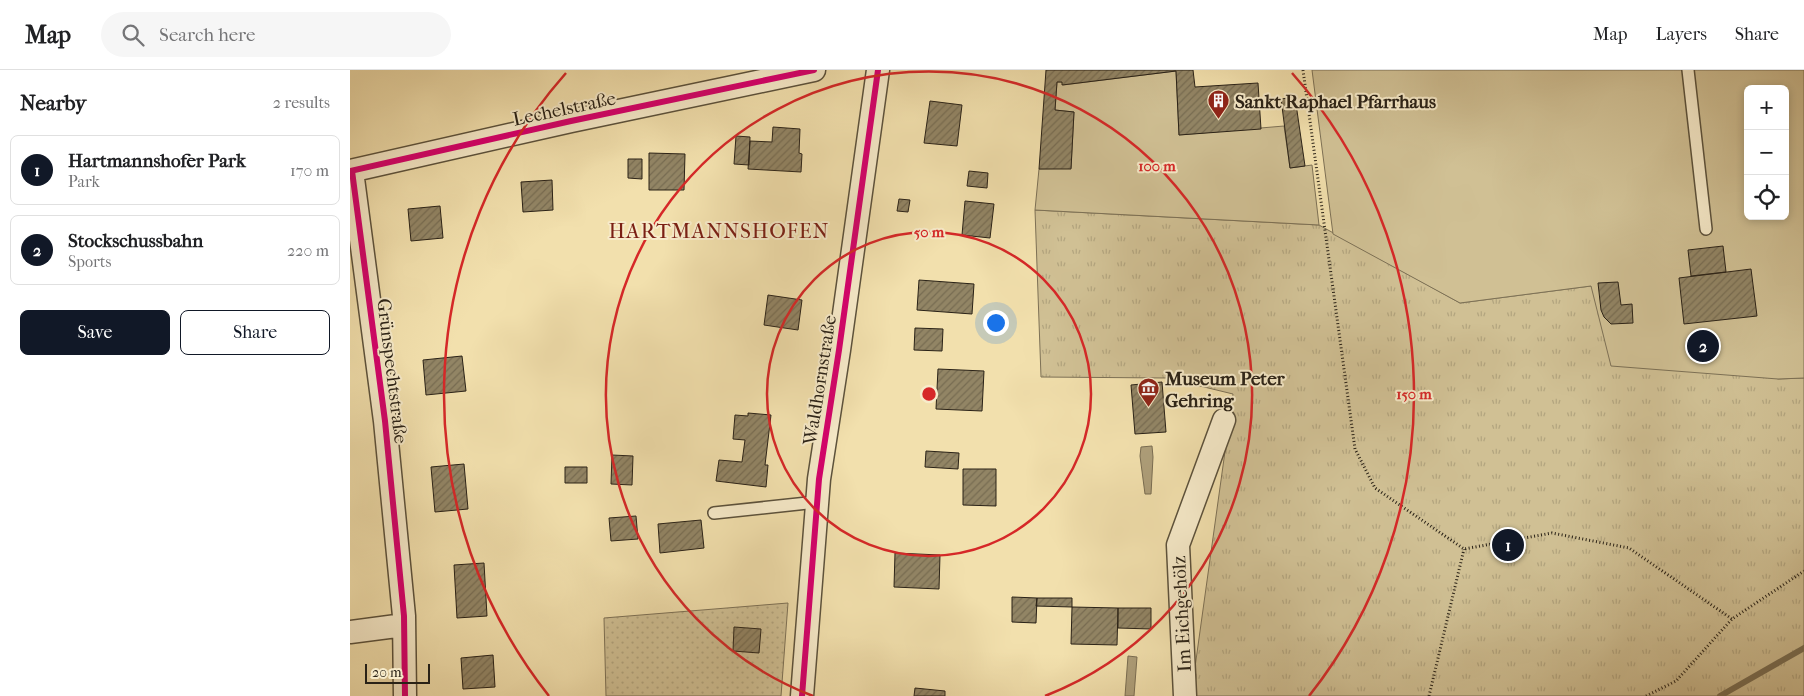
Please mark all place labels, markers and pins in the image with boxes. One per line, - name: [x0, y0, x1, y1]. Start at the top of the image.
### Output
- building icon: Sankt Raphael Pfarrhaus: [1207, 89, 1231, 120]
- place label: Sankt Raphael Pfarrhaus: [1235, 91, 1436, 113]
- pin: 2: [1687, 327, 1719, 365]
- place label: Museum Peter Gehring: [1164, 368, 1286, 412]
- museum icon: Museum Peter Gehring: [1137, 377, 1161, 408]
- centre of rings: [920, 385, 938, 403]
- pin: 1: [1492, 526, 1524, 564]

